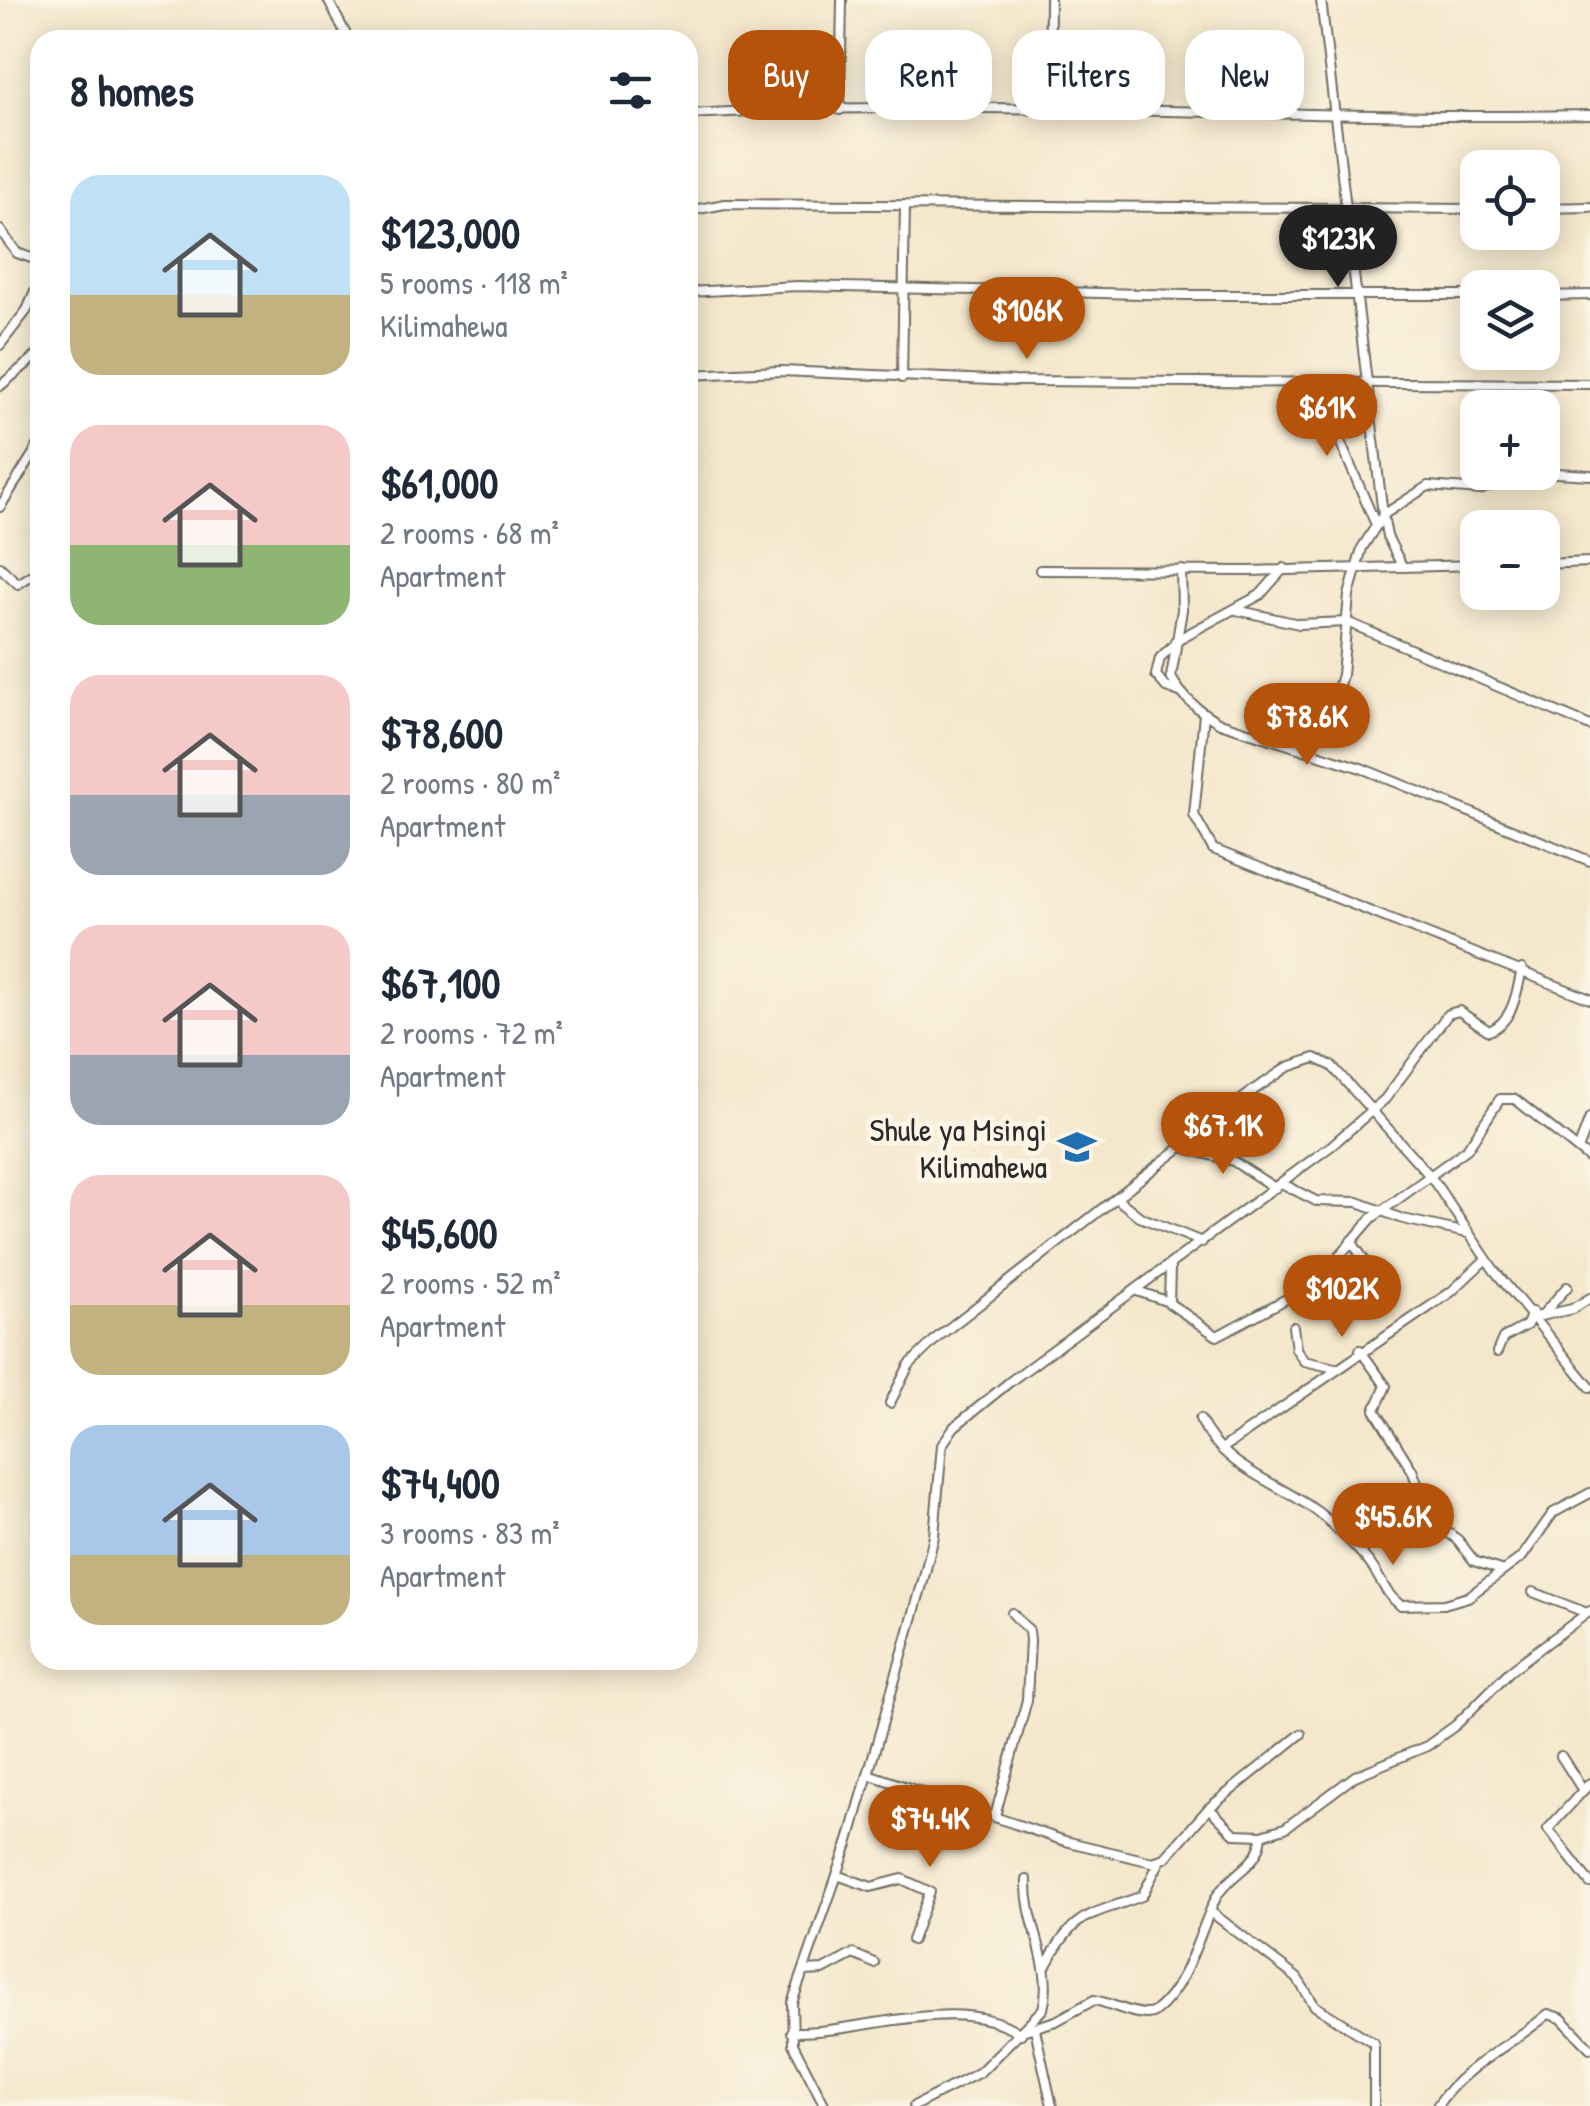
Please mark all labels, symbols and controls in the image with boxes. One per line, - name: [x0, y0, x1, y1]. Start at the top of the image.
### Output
- chip: Buy: [728, 30, 845, 120]
- chip: Rent: [865, 30, 992, 120]
- chip: Filters: [1012, 30, 1165, 120]
- chip: New: [1185, 30, 1304, 120]
- text: 8 homes: [70, 62, 194, 119]
- icon: filters: [603, 63, 658, 118]
- map controls: [1460, 150, 1560, 610]
- button: locate: [1460, 150, 1560, 250]
- text: $123,000: [380, 204, 520, 261]
- pin: $123K: [1268, 205, 1408, 290]
- icon: home: [150, 215, 270, 335]
- text: $123K: [1301, 216, 1375, 259]
- text: 5 rooms · 118 m²: [380, 261, 568, 304]
- button: layers: [1460, 270, 1560, 370]
- pin: $106K: [957, 277, 1097, 362]
- text: $106K: [991, 288, 1063, 331]
- text: Kilimahewa: [380, 304, 507, 347]
- pin: $61K: [1268, 374, 1386, 459]
- text: $61K: [1298, 385, 1356, 428]
- button: +: [1460, 390, 1560, 490]
- text: $61,000: [380, 454, 498, 511]
- icon: home: [150, 465, 270, 585]
- button: −: [1460, 510, 1560, 610]
- text: 2 rooms · 68 m²: [380, 511, 559, 554]
- text: Apartment: [380, 554, 505, 597]
- pin: $78.6K: [1226, 683, 1388, 768]
- text: $78.6K: [1266, 694, 1348, 737]
- text: $78,600: [380, 704, 503, 761]
- icon: home: [150, 715, 270, 835]
- text: 2 rooms · 80 m²: [380, 761, 560, 804]
- text: Apartment: [380, 804, 505, 847]
- text: $67,100: [380, 954, 500, 1011]
- icon: home: [150, 965, 270, 1085]
- text: 2 rooms · 72 m²: [380, 1011, 563, 1054]
- text: Apartment: [380, 1054, 505, 1097]
- pin: $67.1K: [1142, 1092, 1304, 1177]
- text: $67.1K: [1183, 1103, 1263, 1146]
- place label: Shule ya Msingi Kilimahewa: [870, 1108, 1047, 1188]
- school or university icon: Shule ya Msingi Kilimahewa: [1056, 1126, 1098, 1168]
- text: $45,600: [380, 1204, 498, 1261]
- icon: home: [150, 1215, 270, 1335]
- pin: $102K: [1272, 1255, 1412, 1340]
- text: 2 rooms · 52 m²: [380, 1261, 561, 1304]
- text: $102K: [1305, 1266, 1379, 1309]
- text: Apartment: [380, 1304, 505, 1347]
- text: $74,400: [380, 1454, 500, 1511]
- icon: home: [150, 1465, 270, 1585]
- pin: $45.6K: [1312, 1483, 1474, 1568]
- text: $45.6K: [1354, 1494, 1432, 1537]
- text: 3 rooms · 83 m²: [380, 1511, 560, 1554]
- text: Apartment: [380, 1554, 505, 1597]
- pin: $74.4K: [849, 1785, 1011, 1870]
- text: $74.4K: [890, 1796, 970, 1839]

